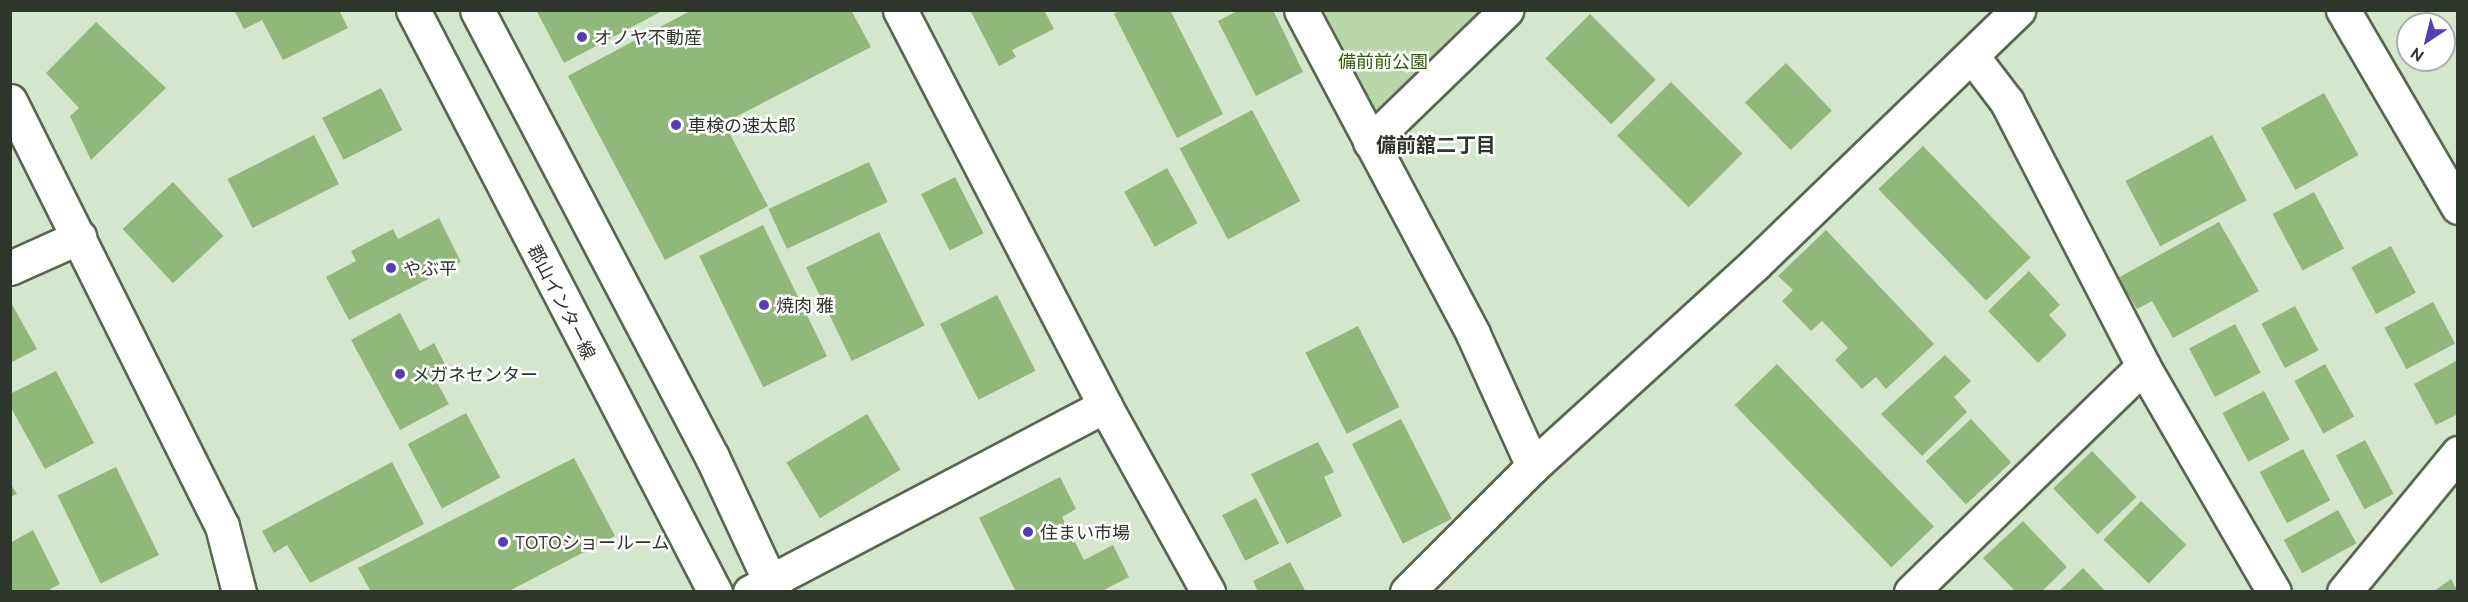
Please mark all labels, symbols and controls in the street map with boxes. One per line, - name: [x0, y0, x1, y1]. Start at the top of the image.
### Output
- north arrow: [2396, 12, 2456, 72]
- place label: オノヤ不動産: [594, 26, 702, 48]
- marker: オノヤ不動産: [575, 30, 589, 44]
- text: N: [2407, 44, 2427, 66]
- park label: 備前前公園: [1338, 50, 1428, 72]
- place label: 車検の速太郎: [688, 114, 796, 136]
- marker: 車検の速太郎: [669, 118, 683, 132]
- district label: 備前舘二丁目: [1376, 132, 1496, 156]
- street label: 郡山インター線: [524, 241, 600, 363]
- place label: やぶ平: [403, 257, 457, 279]
- marker: やぶ平: [384, 261, 398, 275]
- place label: 焼肉 雅: [776, 294, 834, 316]
- marker: 焼肉 雅: [757, 298, 771, 312]
- place label: メガネセンター: [412, 363, 538, 385]
- marker: メガネセンター: [393, 367, 407, 381]
- place label: 住まい市場: [1040, 521, 1130, 543]
- marker: 住まい市場: [1021, 525, 1035, 539]
- place label: TOTOショールーム: [515, 531, 670, 553]
- marker: TOTOショールーム: [496, 535, 510, 549]

